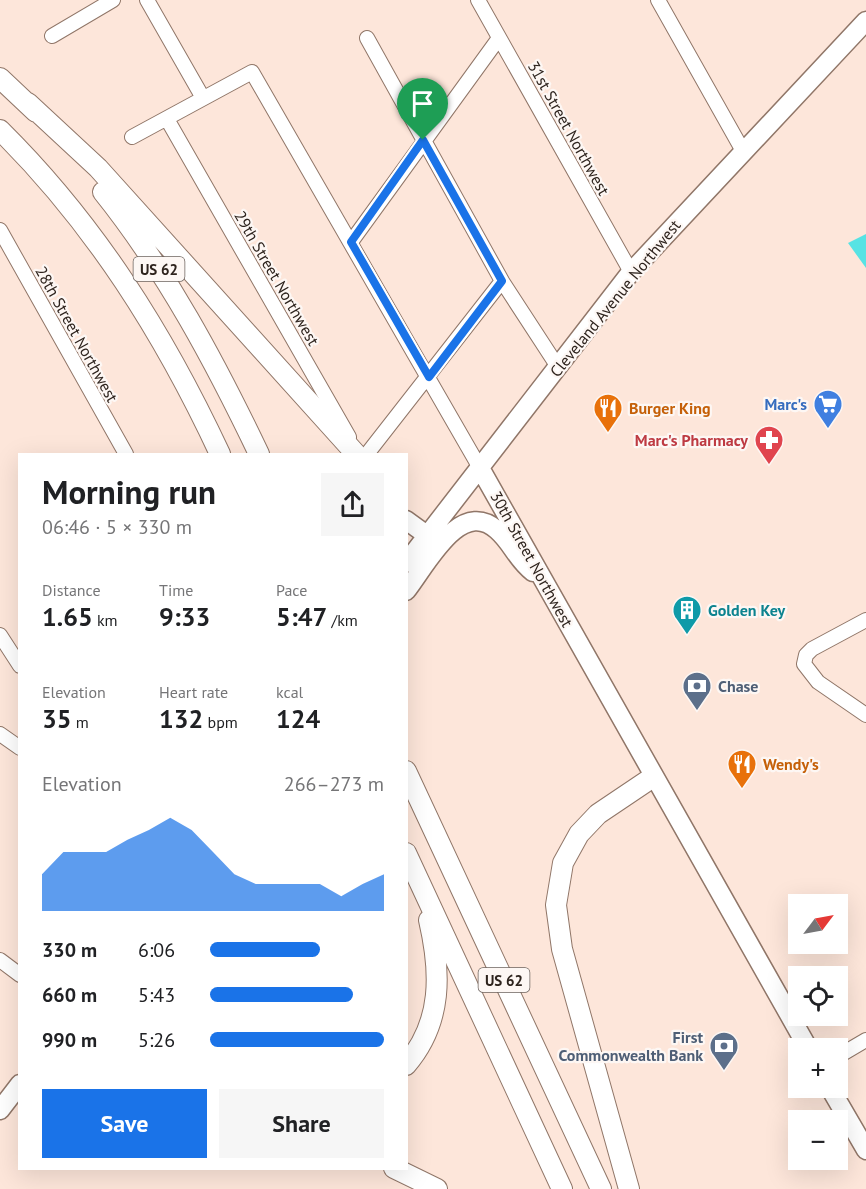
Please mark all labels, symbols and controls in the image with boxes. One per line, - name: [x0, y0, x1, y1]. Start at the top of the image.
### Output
- street label: 31st Street Northwest: [524, 57, 614, 199]
- pin: [397, 78, 448, 140]
- icon: arrive: [406, 87, 439, 120]
- street label: 29th Street Northwest: [230, 207, 324, 349]
- street label: Cleveland Avenue Northwest: [545, 215, 685, 381]
- road number: US 62: [134, 257, 184, 281]
- street label: 28th Street Northwest: [31, 263, 123, 406]
- supermarket icon: Marc's: [812, 388, 844, 430]
- restaurant icon: Burger King: [592, 392, 624, 434]
- place label: Marc's: [764, 394, 807, 414]
- place label: Burger King: [629, 398, 711, 418]
- pharmacy icon: Marc's Pharmacy: [753, 424, 785, 466]
- place label: Marc's Pharmacy: [635, 430, 748, 450]
- text: Morning run: [42, 470, 216, 513]
- button: share: [321, 473, 384, 536]
- street label: 30th Street Northwest: [486, 488, 578, 631]
- text: 06:46 · 5 × 330 m: [42, 514, 192, 540]
- text: Distance: [42, 580, 101, 600]
- text: Time: [159, 580, 193, 600]
- text: Pace: [276, 580, 307, 600]
- building icon: Golden Key: [671, 594, 703, 636]
- text: 1.65: [42, 600, 93, 633]
- text: 9:33: [159, 600, 210, 633]
- text: 5:47: [276, 600, 327, 633]
- place label: Golden Key: [708, 600, 786, 620]
- text: km: [93, 610, 118, 630]
- text: /km: [327, 610, 358, 630]
- bank icon: Chase: [681, 670, 713, 712]
- place label: Chase: [718, 676, 758, 696]
- text: Elevation: [42, 682, 106, 702]
- text: Heart rate: [159, 682, 228, 702]
- text: kcal: [276, 682, 303, 702]
- text: 35: [42, 702, 71, 735]
- text: 132: [159, 702, 203, 735]
- text: 124: [276, 702, 320, 735]
- text: m: [71, 712, 89, 732]
- text: bpm: [203, 712, 238, 732]
- restaurant icon: Wendy's: [726, 748, 758, 790]
- place label: Wendy's: [763, 754, 819, 774]
- text: Elevation: [42, 771, 122, 797]
- text: 266–273 m: [284, 771, 384, 797]
- north arrow: [788, 894, 848, 954]
- map controls: [788, 894, 848, 1170]
- text: 330 m: [42, 937, 97, 963]
- text: 6:06: [138, 937, 175, 963]
- button: locate: [788, 966, 848, 1026]
- road number: US 62: [478, 968, 530, 992]
- text: 660 m: [42, 982, 97, 1008]
- text: 5:43: [138, 982, 175, 1008]
- text: 990 m: [42, 1027, 97, 1053]
- text: 5:26: [138, 1027, 175, 1053]
- place label: First Commonwealth Bank: [558, 1027, 703, 1065]
- bank icon: First Commonwealth Bank: [708, 1030, 740, 1072]
- button: +: [788, 1038, 848, 1098]
- button: Save: [42, 1089, 207, 1158]
- button: Share: [219, 1089, 384, 1158]
- button: −: [788, 1110, 848, 1170]

